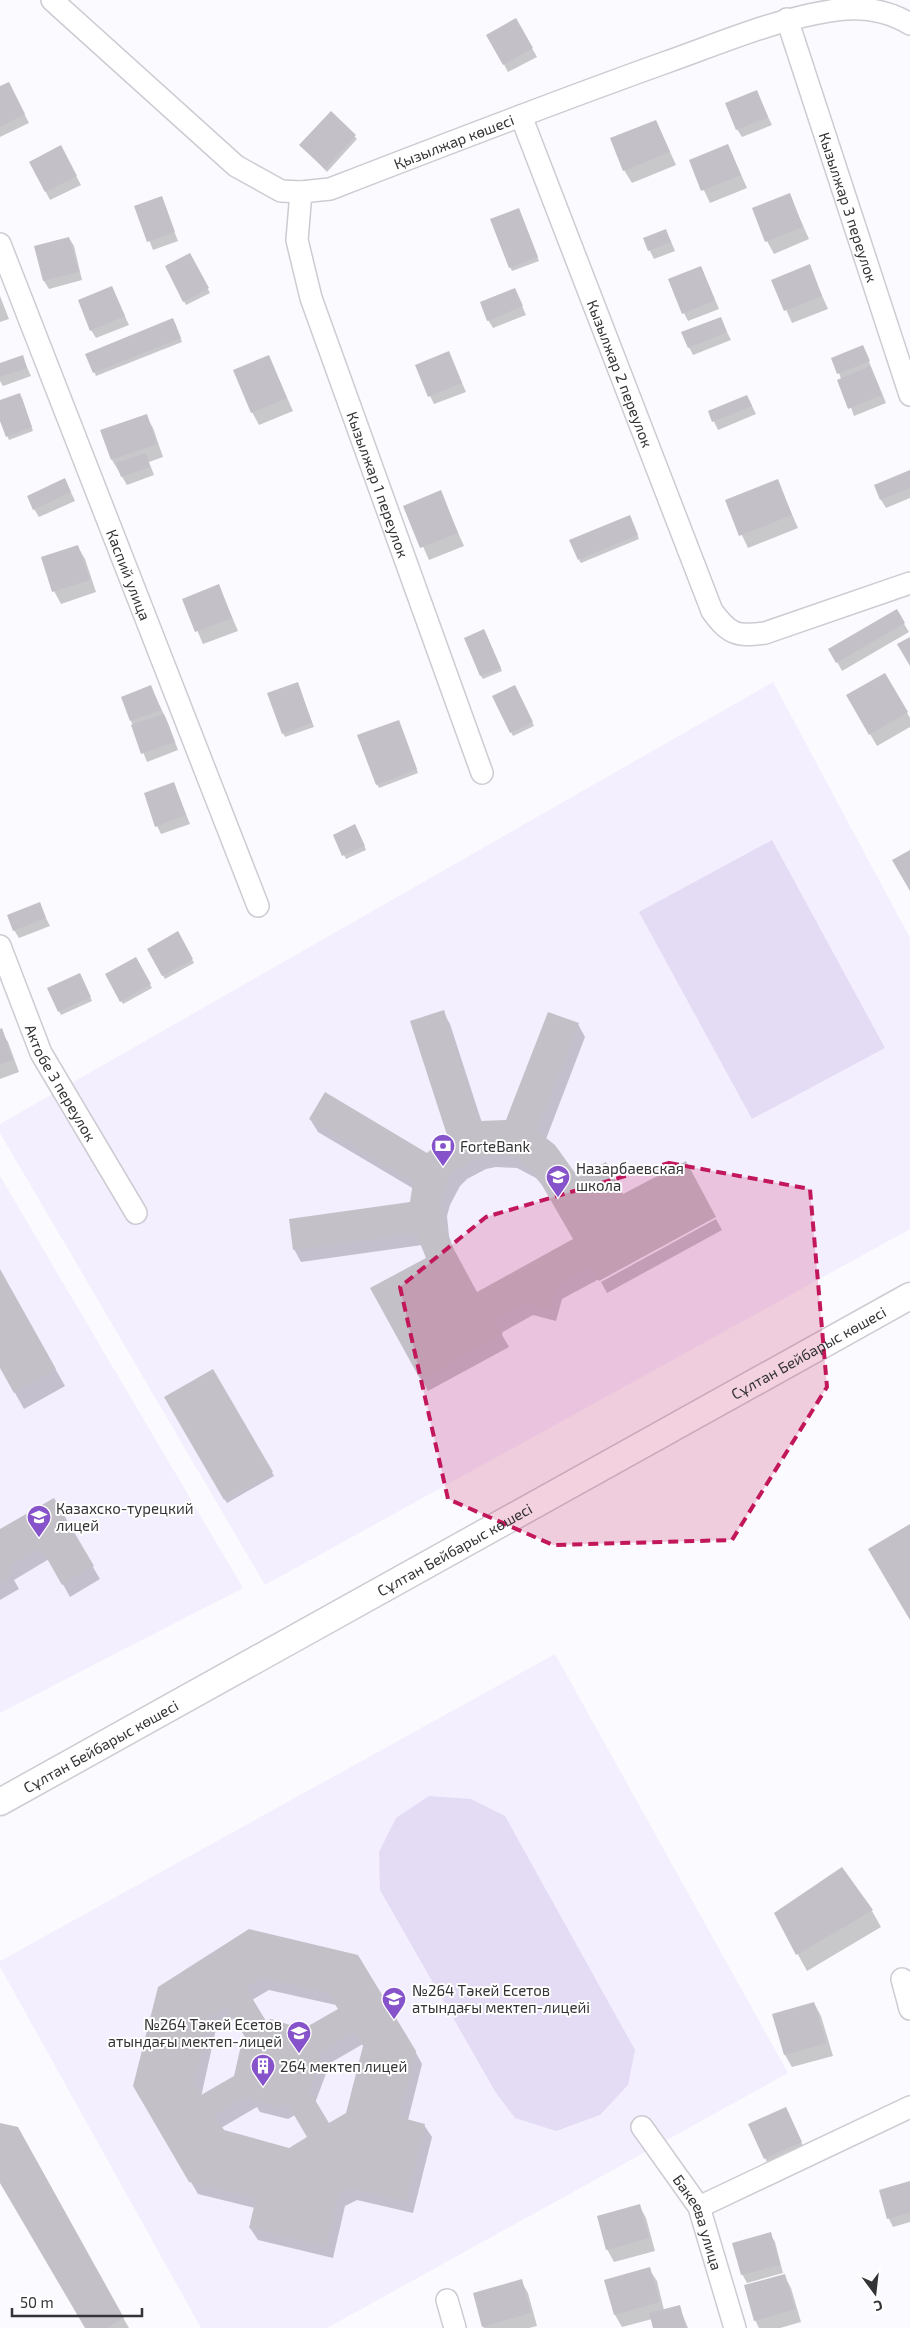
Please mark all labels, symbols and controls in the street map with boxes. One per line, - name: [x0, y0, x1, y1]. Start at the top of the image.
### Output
- street label: Қызылжар көшесі: [391, 110, 516, 173]
- street label: Кызылжар 3 переулок: [816, 130, 881, 284]
- street label: Кызылжар 2 переулок: [584, 297, 657, 450]
- street label: Кызылжар 1 переулок: [344, 409, 413, 560]
- street label: Каспий улица: [103, 527, 155, 623]
- street label: Актобе 3 переулок: [22, 1022, 100, 1144]
- bank icon: ForteBank: [430, 1133, 456, 1167]
- place label: ForteBank: [460, 1137, 530, 1155]
- place label: Назарбаевская школа: [576, 1159, 684, 1194]
- school or university icon: Назарбаевская школа: [545, 1164, 571, 1198]
- street label: Сұлтан Бейбарыс көшесі: [728, 1302, 889, 1403]
- place label: Казахско-турецкий лицей: [56, 1499, 194, 1534]
- street label: Сұлтан Бейбарыс көшесі: [374, 1499, 535, 1600]
- school or university icon: Казахско-турецкий лицей: [26, 1504, 52, 1538]
- street label: Сұлтан Бейбарыс көшесі: [20, 1696, 181, 1796]
- place label: №264 Тәкей Есетов атындағы мектеп-лицейі: [412, 1981, 590, 2016]
- school or university icon: №264 Тәкей Есетов атындағы мектеп-лицейі: [381, 1986, 407, 2020]
- place label: №264 Тәкей Есетов атындағы мектеп-лицей: [108, 2015, 282, 2050]
- school or university icon: №264 Тәкей Есетов атындағы мектеп-лицей: [286, 2020, 312, 2054]
- building icon: 264 мектеп лицей: [250, 2053, 276, 2087]
- place label: 264 мектеп лицей: [280, 2057, 407, 2075]
- street label: Бакеева улица: [670, 2171, 726, 2272]
- north arrow: [850, 2268, 900, 2318]
- scale bar: [12, 2286, 142, 2318]
- text: 50 m: [20, 2293, 54, 2311]
- text: С: [872, 2297, 885, 2315]

